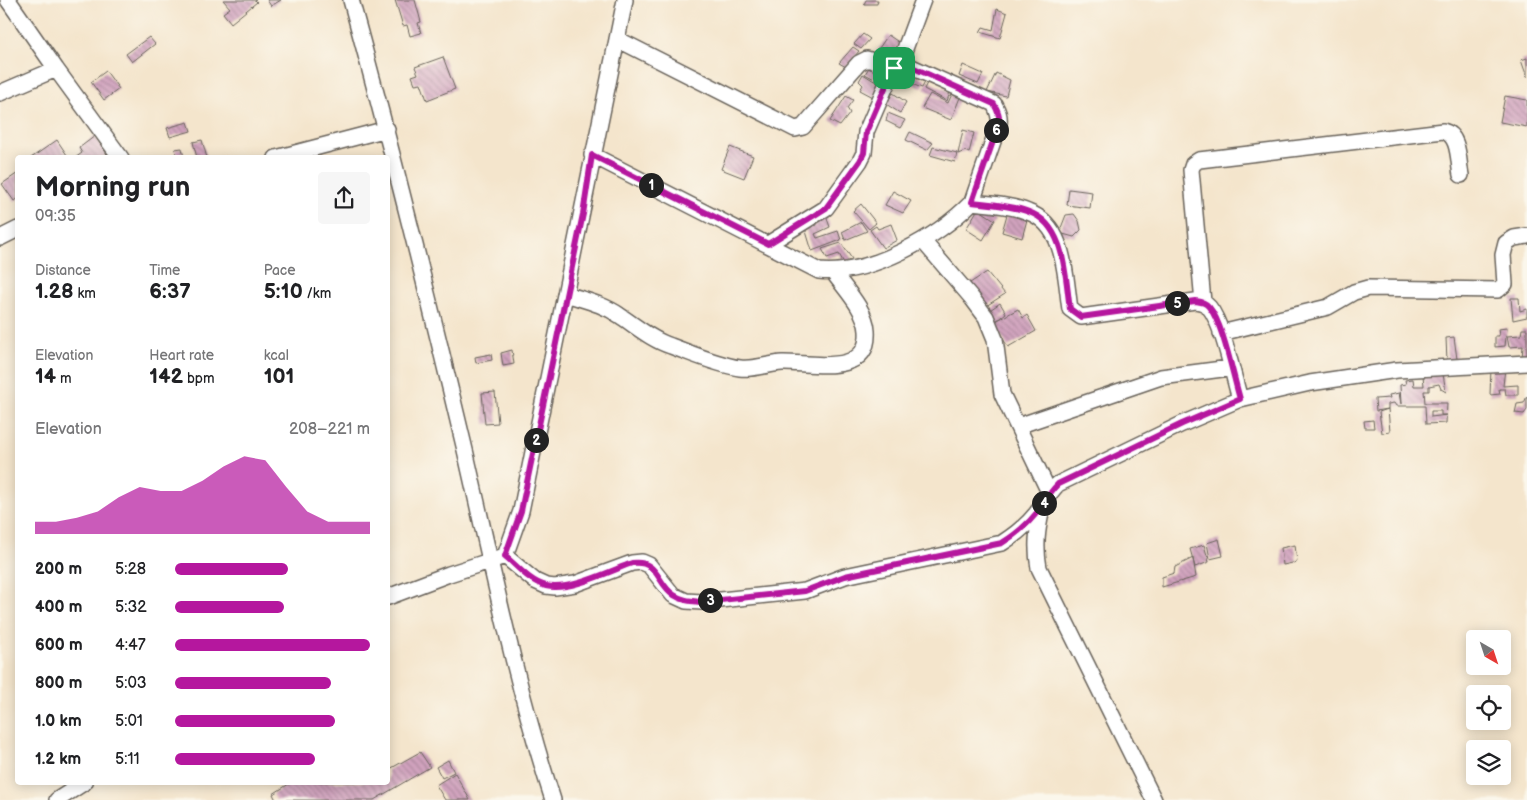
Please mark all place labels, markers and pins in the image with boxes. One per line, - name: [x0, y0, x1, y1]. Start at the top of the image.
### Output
- pin: [873, 47, 915, 89]
- pin: 6: [984, 118, 1008, 142]
- pin: 1: [638, 172, 664, 198]
- pin: 5: [1164, 290, 1190, 316]
- pin: 2: [524, 428, 548, 452]
- pin: 4: [1032, 490, 1056, 516]
- pin: 3: [698, 588, 722, 612]

